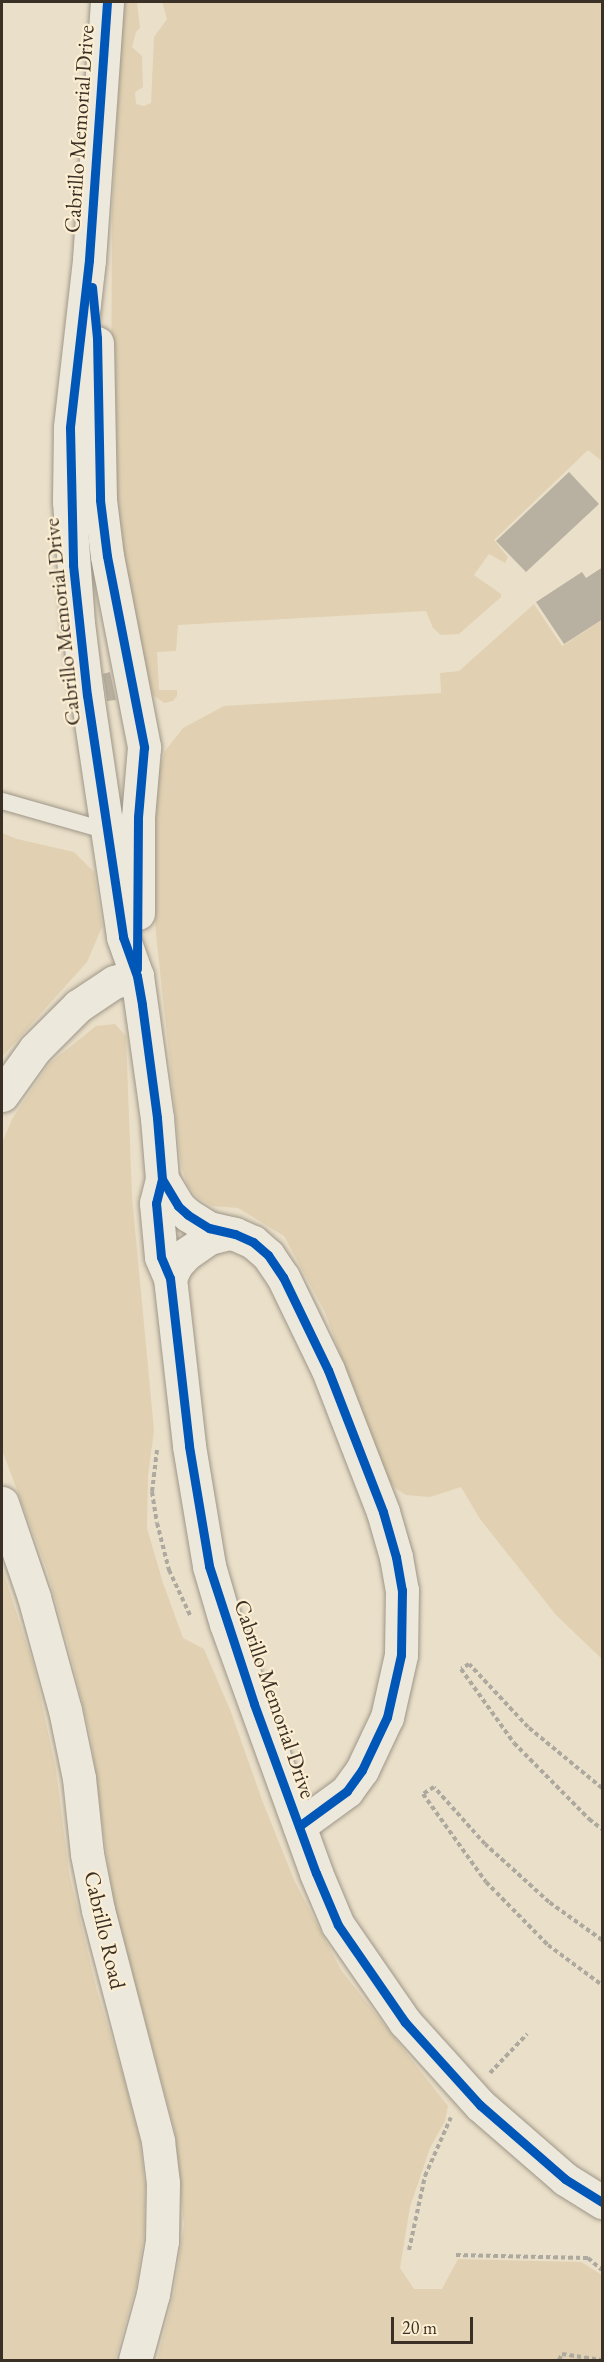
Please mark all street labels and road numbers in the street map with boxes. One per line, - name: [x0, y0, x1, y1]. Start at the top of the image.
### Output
- street label: Cabrillo Memorial Drive: [59, 24, 99, 234]
- street label: Cabrillo Memorial Drive: [38, 517, 86, 727]
- street label: Cabrillo Memorial Drive: [229, 1596, 321, 1802]
- street label: Cabrillo Road: [79, 1868, 131, 1992]

